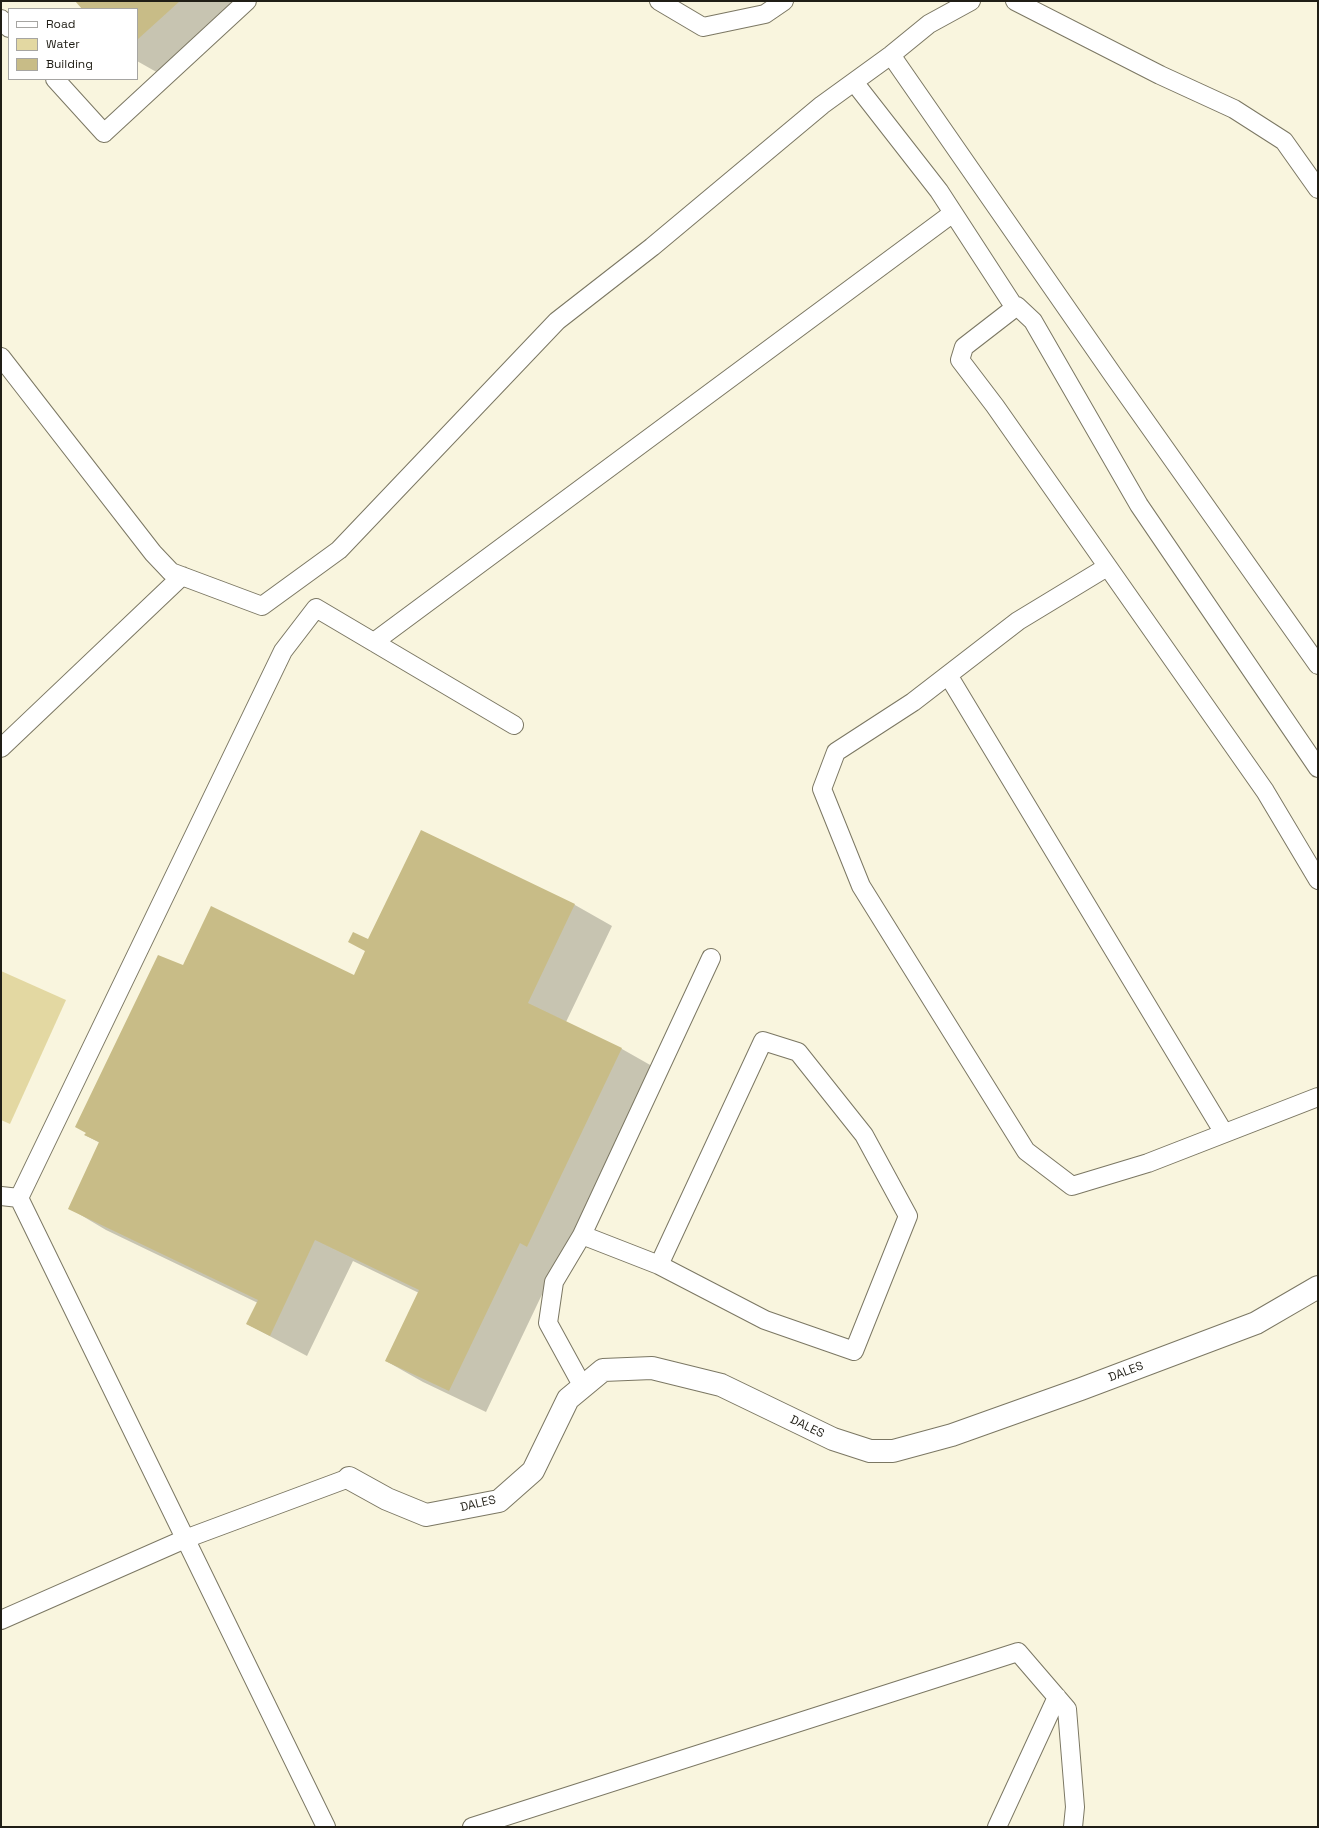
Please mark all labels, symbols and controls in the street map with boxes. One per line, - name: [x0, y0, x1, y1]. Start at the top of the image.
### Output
- legend: [8, 8, 138, 80]
- text: Road: [46, 16, 75, 32]
- text: Water: [46, 36, 80, 52]
- text: Building: [46, 56, 93, 72]
- street label: DALES: [1107, 1359, 1145, 1385]
- street label: DALES: [788, 1413, 826, 1441]
- street label: DALES: [459, 1493, 497, 1515]

